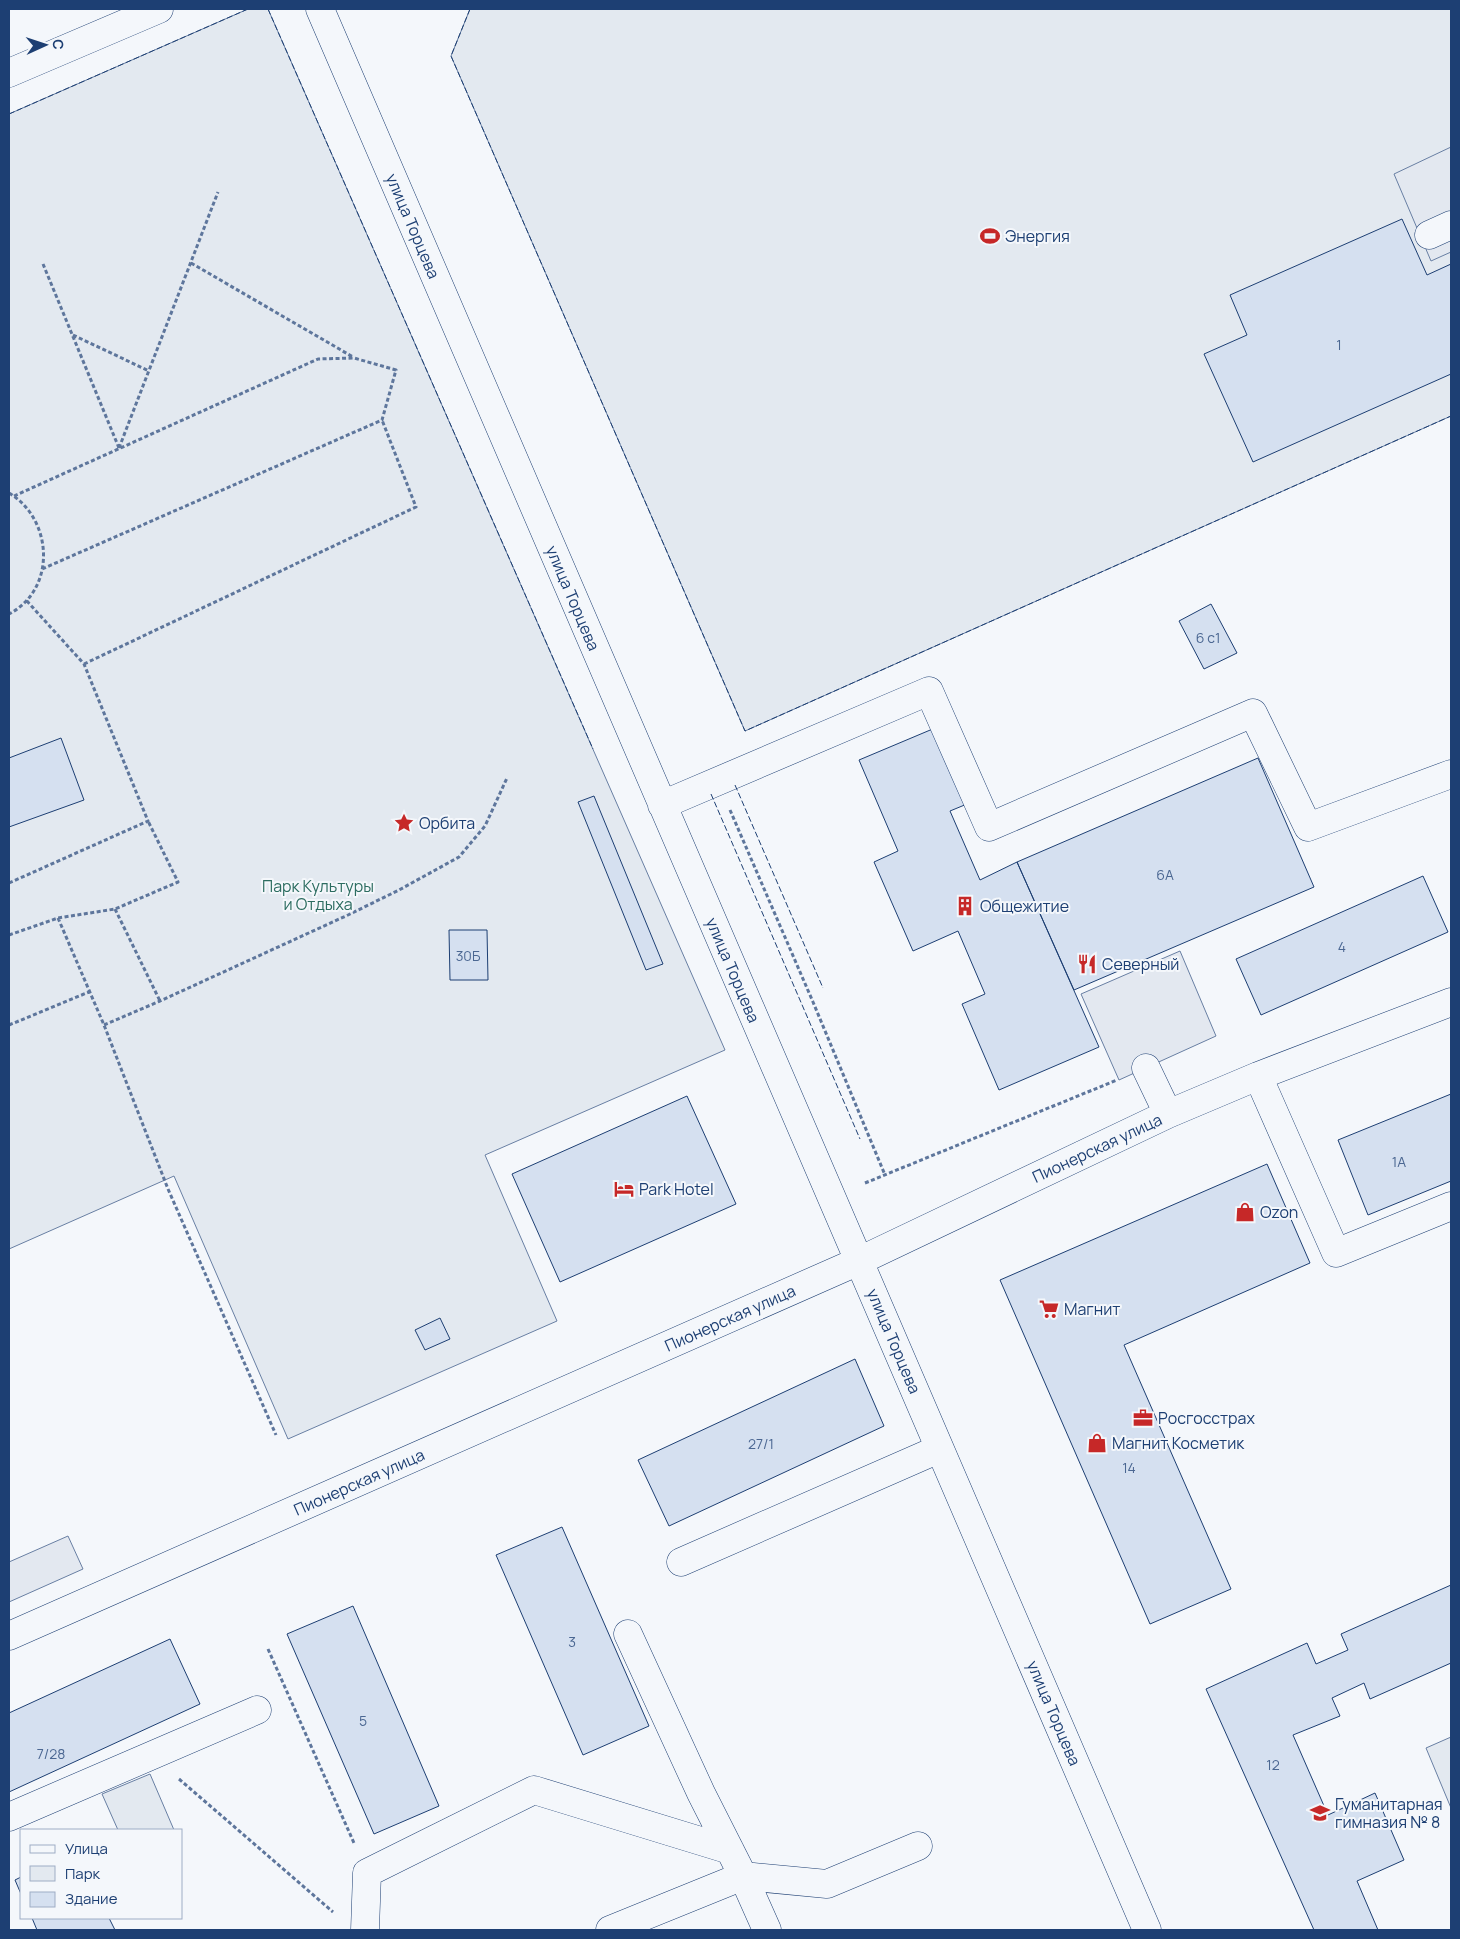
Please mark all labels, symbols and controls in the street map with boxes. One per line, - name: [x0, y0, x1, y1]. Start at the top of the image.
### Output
- north arrow: [20, 20, 70, 70]
- text: С: [49, 39, 68, 50]
- street label: улица Торцева: [381, 170, 445, 282]
- sports icon: Энергия: [979, 225, 1001, 247]
- place label: Энергия: [1005, 225, 1070, 247]
- house number: 1: [1336, 335, 1342, 354]
- street label: улица Торцева: [541, 542, 605, 654]
- house number: 6 с1: [1196, 628, 1220, 647]
- place icon: Орбита: [393, 812, 415, 834]
- place label: Орбита: [419, 812, 475, 834]
- house number: 6А: [1156, 865, 1174, 884]
- park label: Парк Культуры и Отдыха: [262, 875, 374, 915]
- building icon: Общежитие: [954, 895, 976, 917]
- place label: Общежитие: [980, 895, 1069, 917]
- street label: улица Торцева: [701, 914, 765, 1026]
- house number: 4: [1338, 937, 1346, 956]
- house number: 30Б: [456, 946, 481, 965]
- restaurant icon: Северный: [1076, 953, 1098, 975]
- place label: Северный: [1102, 953, 1179, 975]
- street label: Пионерская улица: [1029, 1108, 1165, 1188]
- house number: 1А: [1392, 1152, 1406, 1171]
- hotel icon: Park Hotel: [613, 1178, 635, 1200]
- place label: Park Hotel: [639, 1178, 714, 1200]
- shop icon: Ozon: [1234, 1201, 1256, 1223]
- place label: Ozon: [1260, 1201, 1298, 1223]
- street label: Пионерская улица: [661, 1279, 799, 1357]
- street label: улица Торцева: [862, 1285, 926, 1397]
- supermarket icon: Магнит: [1038, 1298, 1060, 1320]
- place label: Магнит: [1064, 1298, 1120, 1320]
- office icon: Росгосстрах: [1132, 1407, 1154, 1429]
- place label: Росгосстрах: [1158, 1407, 1255, 1429]
- shop icon: Магнит Косметик: [1086, 1432, 1108, 1454]
- place label: Магнит Косметик: [1112, 1432, 1245, 1454]
- house number: 27/1: [748, 1434, 774, 1453]
- street label: Пионерская улица: [290, 1443, 428, 1521]
- house number: 14: [1122, 1458, 1136, 1477]
- house number: 3: [568, 1632, 576, 1651]
- street label: улица Торцева: [1022, 1657, 1086, 1769]
- house number: 5: [359, 1711, 367, 1730]
- house number: 7/28: [37, 1744, 65, 1763]
- house number: 12: [1266, 1755, 1280, 1774]
- place label: Гуманитарная гимназия № 8: [1335, 1793, 1443, 1833]
- school or university icon: Гуманитарная гимназия № 8: [1309, 1802, 1331, 1824]
- legend: [20, 1829, 182, 1919]
- text: Улица: [65, 1838, 108, 1859]
- text: Парк: [65, 1863, 101, 1884]
- text: Здание: [65, 1888, 118, 1909]

